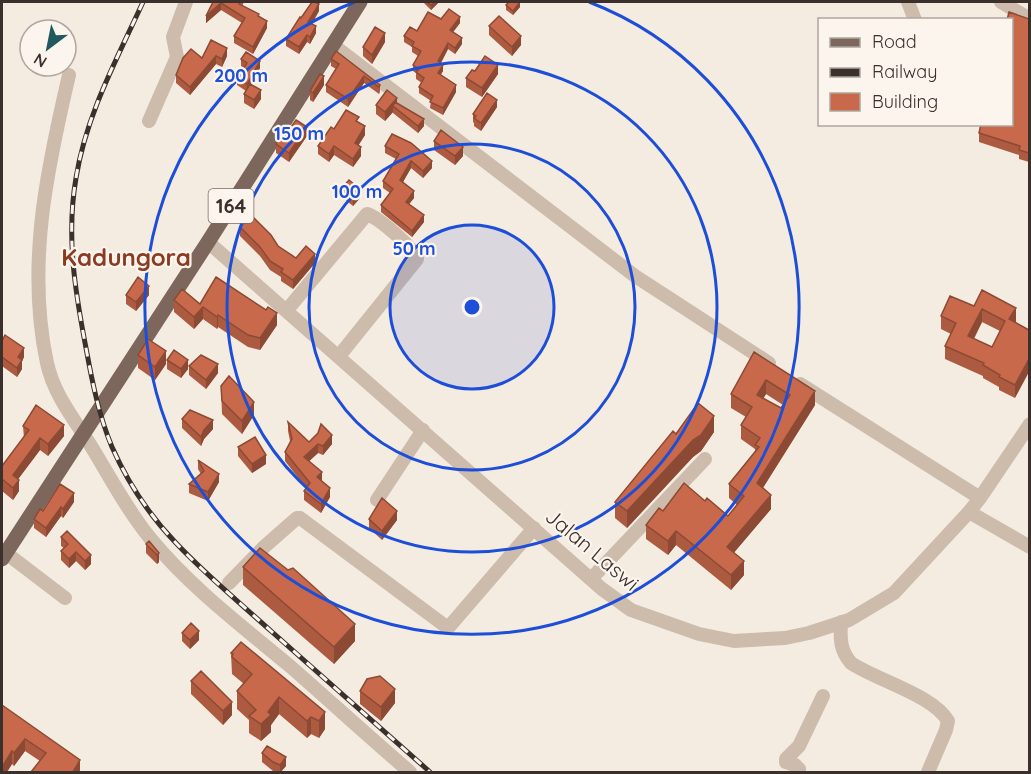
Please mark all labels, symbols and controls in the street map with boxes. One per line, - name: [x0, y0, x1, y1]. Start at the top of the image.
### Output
- north arrow: [18, 18, 78, 78]
- legend: [818, 18, 1013, 126]
- text: Road: [872, 30, 917, 53]
- text: N: [30, 49, 50, 72]
- text: Railway: [872, 60, 938, 83]
- text: 200 m: [214, 64, 268, 87]
- text: Building: [872, 90, 938, 113]
- text: 150 m: [274, 122, 324, 145]
- text: 100 m: [332, 180, 382, 203]
- road number: 164: [208, 189, 254, 223]
- text: 50 m: [392, 237, 436, 260]
- district label: Kadungora: [61, 242, 191, 272]
- centre of rings: [462, 297, 482, 317]
- street label: Jalan Laswi: [541, 503, 645, 596]

